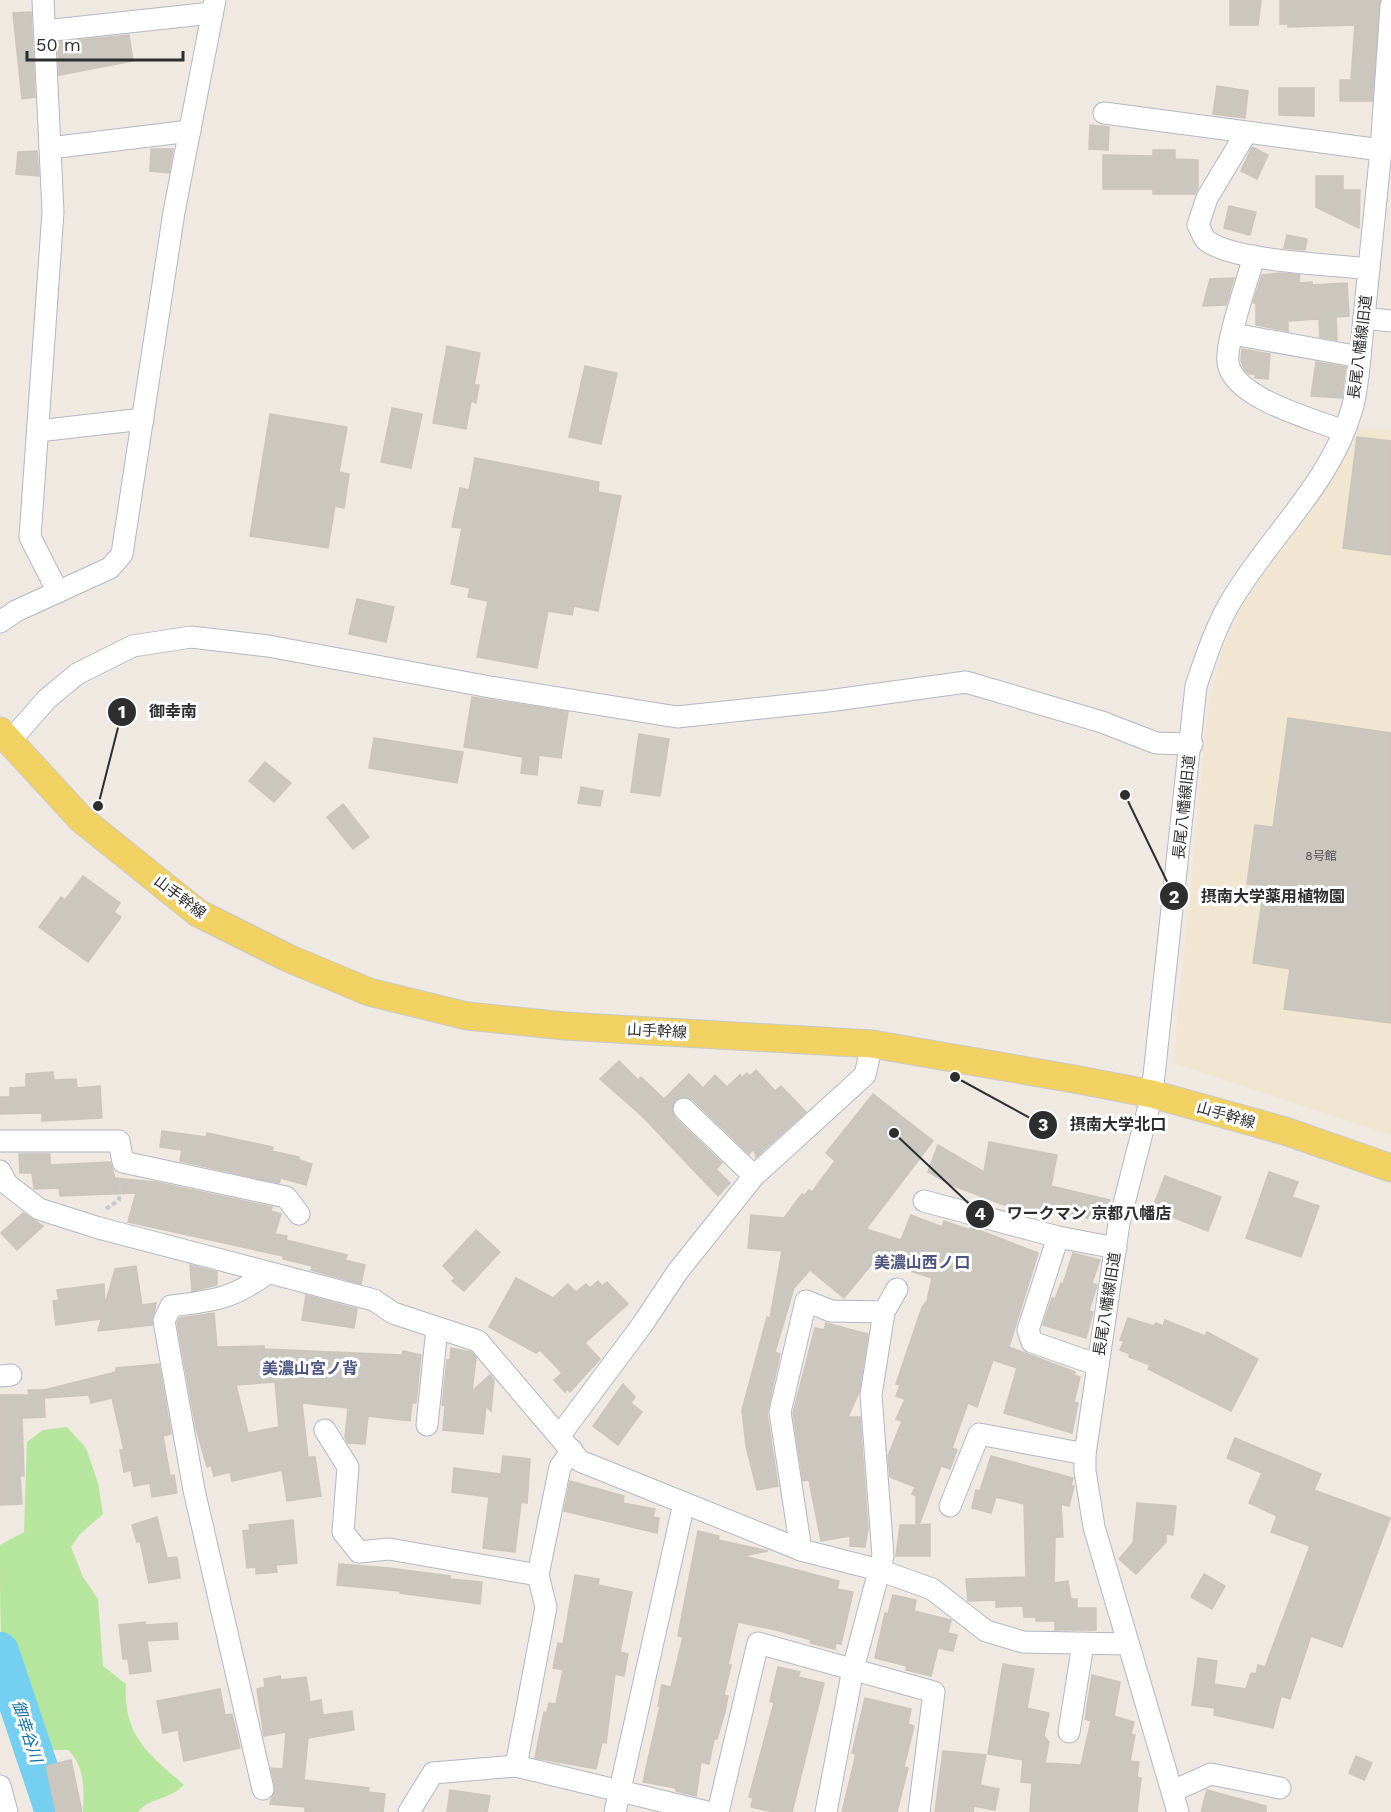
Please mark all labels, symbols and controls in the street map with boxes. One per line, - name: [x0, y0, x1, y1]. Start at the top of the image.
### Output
- scale bar: [27, 24, 183, 62]
- text: 50 m: [36, 34, 81, 55]
- street label: 長尾八幡線旧道: [1345, 294, 1375, 400]
- callout: 御幸南: [107, 695, 209, 729]
- text: 1: [118, 701, 126, 722]
- text: 御幸南: [149, 702, 197, 721]
- street label: 長尾八幡線旧道: [1170, 754, 1198, 860]
- house number: 8号館: [1305, 849, 1337, 863]
- street label: 山手幹線: [151, 872, 209, 922]
- callout: 摂南大学薬用植物園: [1159, 879, 1357, 913]
- text: 2: [1169, 886, 1179, 907]
- text: 摂南大学薬用植物園: [1201, 887, 1345, 906]
- street label: 山手幹線: [627, 1020, 687, 1042]
- street label: 山手幹線: [1195, 1098, 1257, 1132]
- callout: 摂南大学北口: [1028, 1108, 1178, 1142]
- text: 3: [1038, 1114, 1048, 1135]
- text: 摂南大学北口: [1070, 1115, 1166, 1134]
- callout: ワークマン 京都八幡店: [965, 1197, 1183, 1231]
- text: 4: [974, 1203, 986, 1224]
- text: ワークマン 京都八幡店: [1007, 1204, 1171, 1223]
- street label: 長尾八幡線旧道: [1090, 1251, 1124, 1357]
- district label: 美濃山西ノ口: [874, 1253, 970, 1272]
- district label: 美濃山宮ノ背: [262, 1359, 358, 1378]
- water label: 御幸谷川: [8, 1698, 47, 1766]

